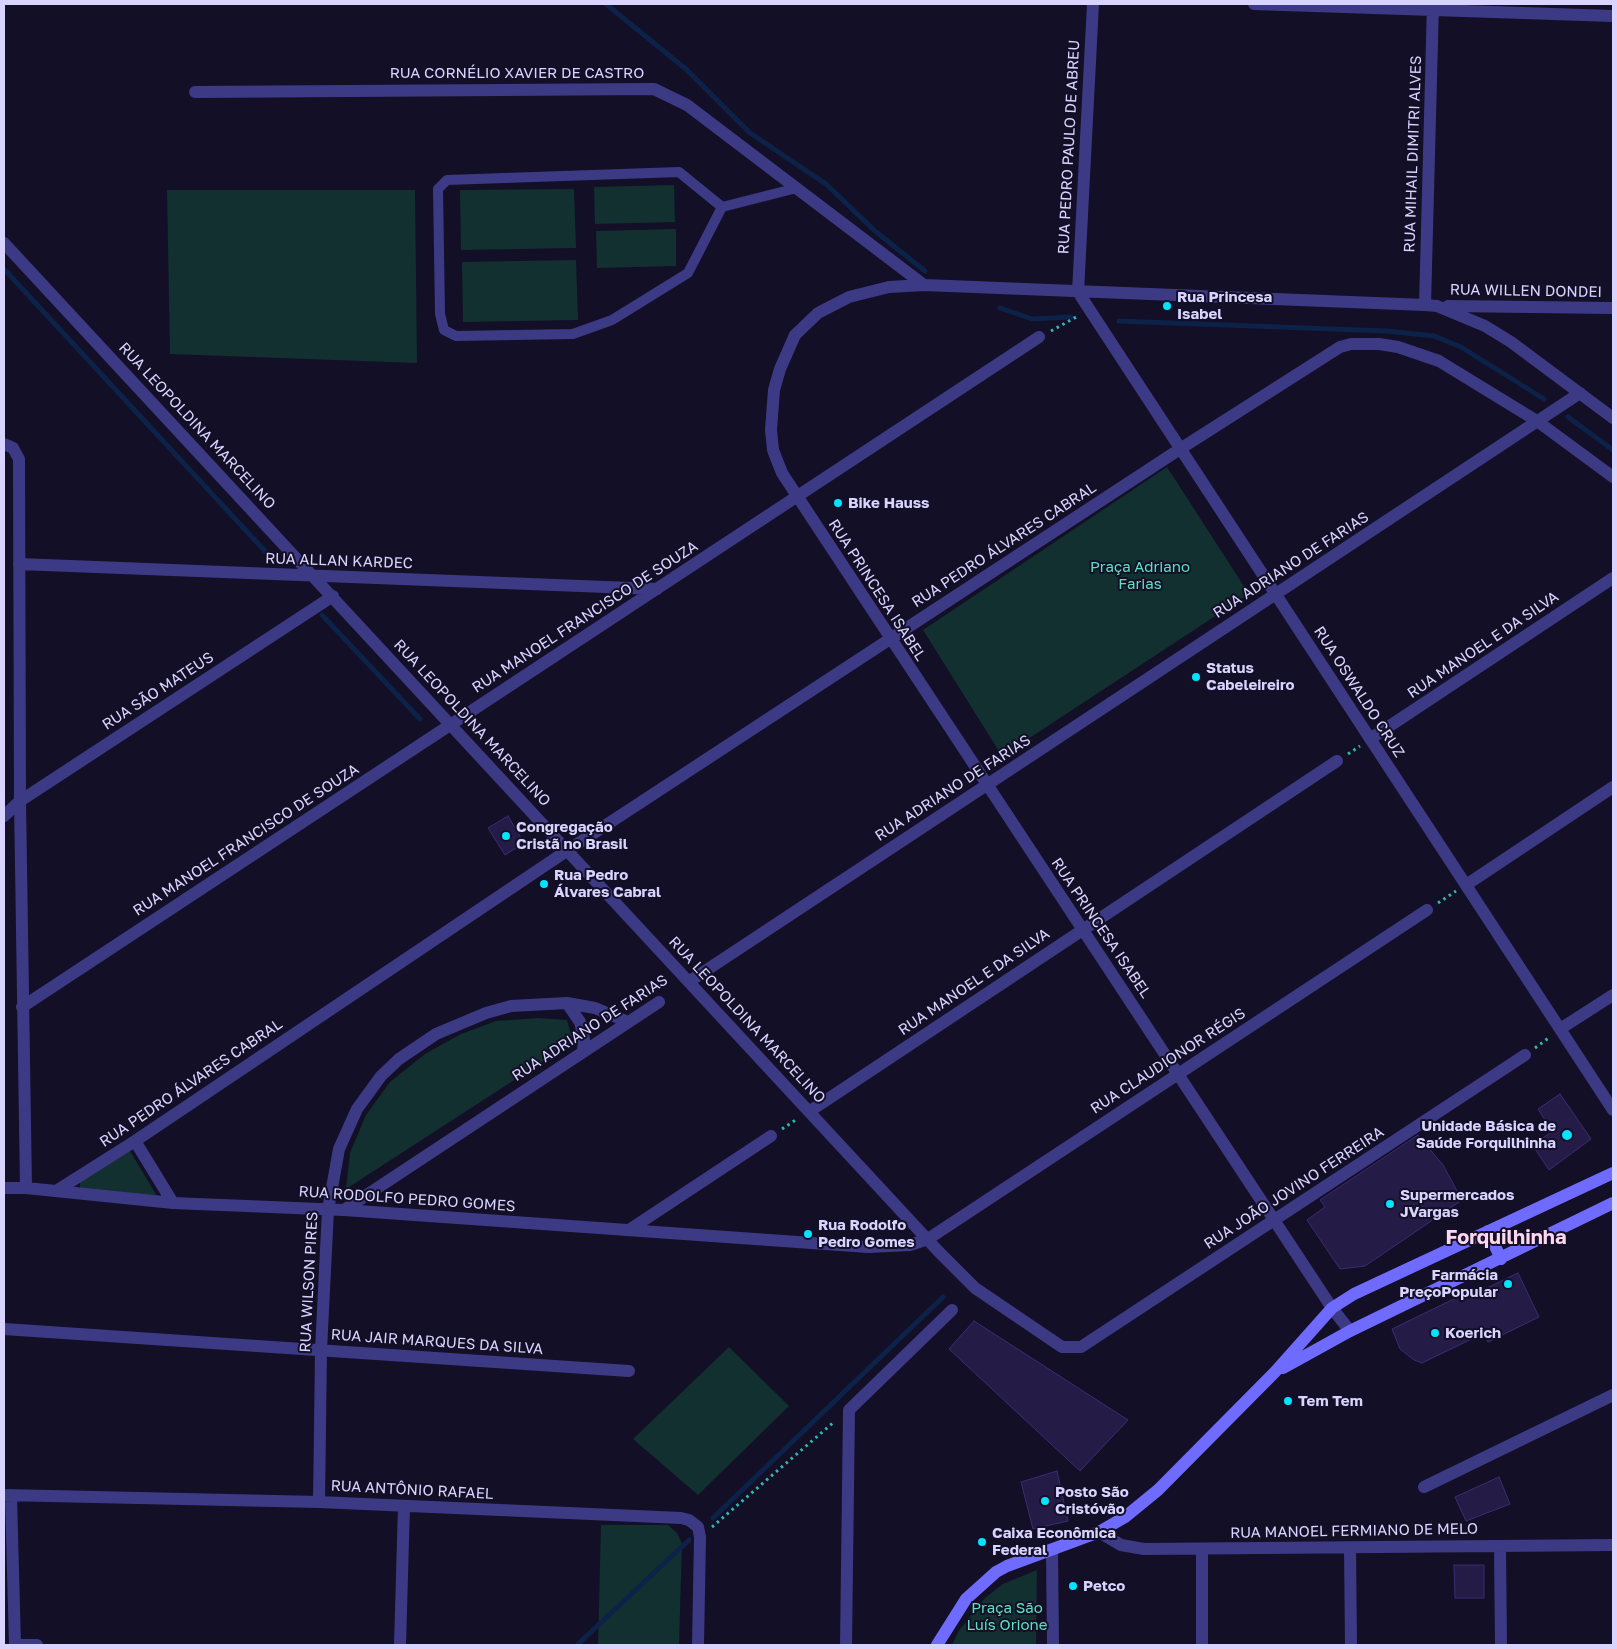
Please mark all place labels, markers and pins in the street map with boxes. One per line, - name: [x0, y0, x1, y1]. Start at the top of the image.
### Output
- place label: Rua Princesa Isabel: [1177, 288, 1272, 323]
- marker: Rua Princesa Isabel: [1161, 300, 1173, 312]
- place label: Bike Hauss: [848, 494, 930, 512]
- marker: Bike Hauss: [832, 497, 844, 509]
- place label: Status Cabeleireiro: [1206, 659, 1295, 694]
- marker: Status Cabeleireiro: [1190, 671, 1202, 683]
- place label: Congregação Cristã no Brasil: [516, 818, 628, 853]
- marker: Congregação Cristã no Brasil: [500, 830, 512, 842]
- place label: Rua Pedro Álvares Cabral: [554, 866, 661, 901]
- marker: Rua Pedro Álvares Cabral: [538, 878, 550, 890]
- place label: Unidade Básica de Saúde Forquilhinha: [1416, 1117, 1556, 1152]
- marker: Unidade Básica de Saúde Forquilhinha: [1560, 1128, 1574, 1142]
- place label: Supermercados JVargas: [1400, 1186, 1514, 1221]
- marker: Supermercados JVargas: [1384, 1198, 1396, 1210]
- place label: Rua Rodolfo Pedro Gomes: [818, 1216, 915, 1251]
- marker: Rua Rodolfo Pedro Gomes: [802, 1228, 814, 1240]
- place label: Farmácia PreçoPopular: [1399, 1266, 1498, 1301]
- marker: Farmácia PreçoPopular: [1502, 1278, 1514, 1290]
- place label: Koerich: [1445, 1324, 1501, 1342]
- marker: Koerich: [1429, 1327, 1441, 1339]
- place label: Tem Tem: [1298, 1392, 1363, 1410]
- marker: Tem Tem: [1282, 1395, 1294, 1407]
- place label: Posto São Cristóvão: [1055, 1483, 1129, 1518]
- marker: Posto São Cristóvão: [1039, 1495, 1051, 1507]
- place label: Caixa Econômica Federal: [992, 1524, 1116, 1559]
- marker: Caixa Econômica Federal: [976, 1536, 988, 1548]
- place label: Petco: [1083, 1577, 1125, 1595]
- marker: Petco: [1067, 1580, 1079, 1592]

